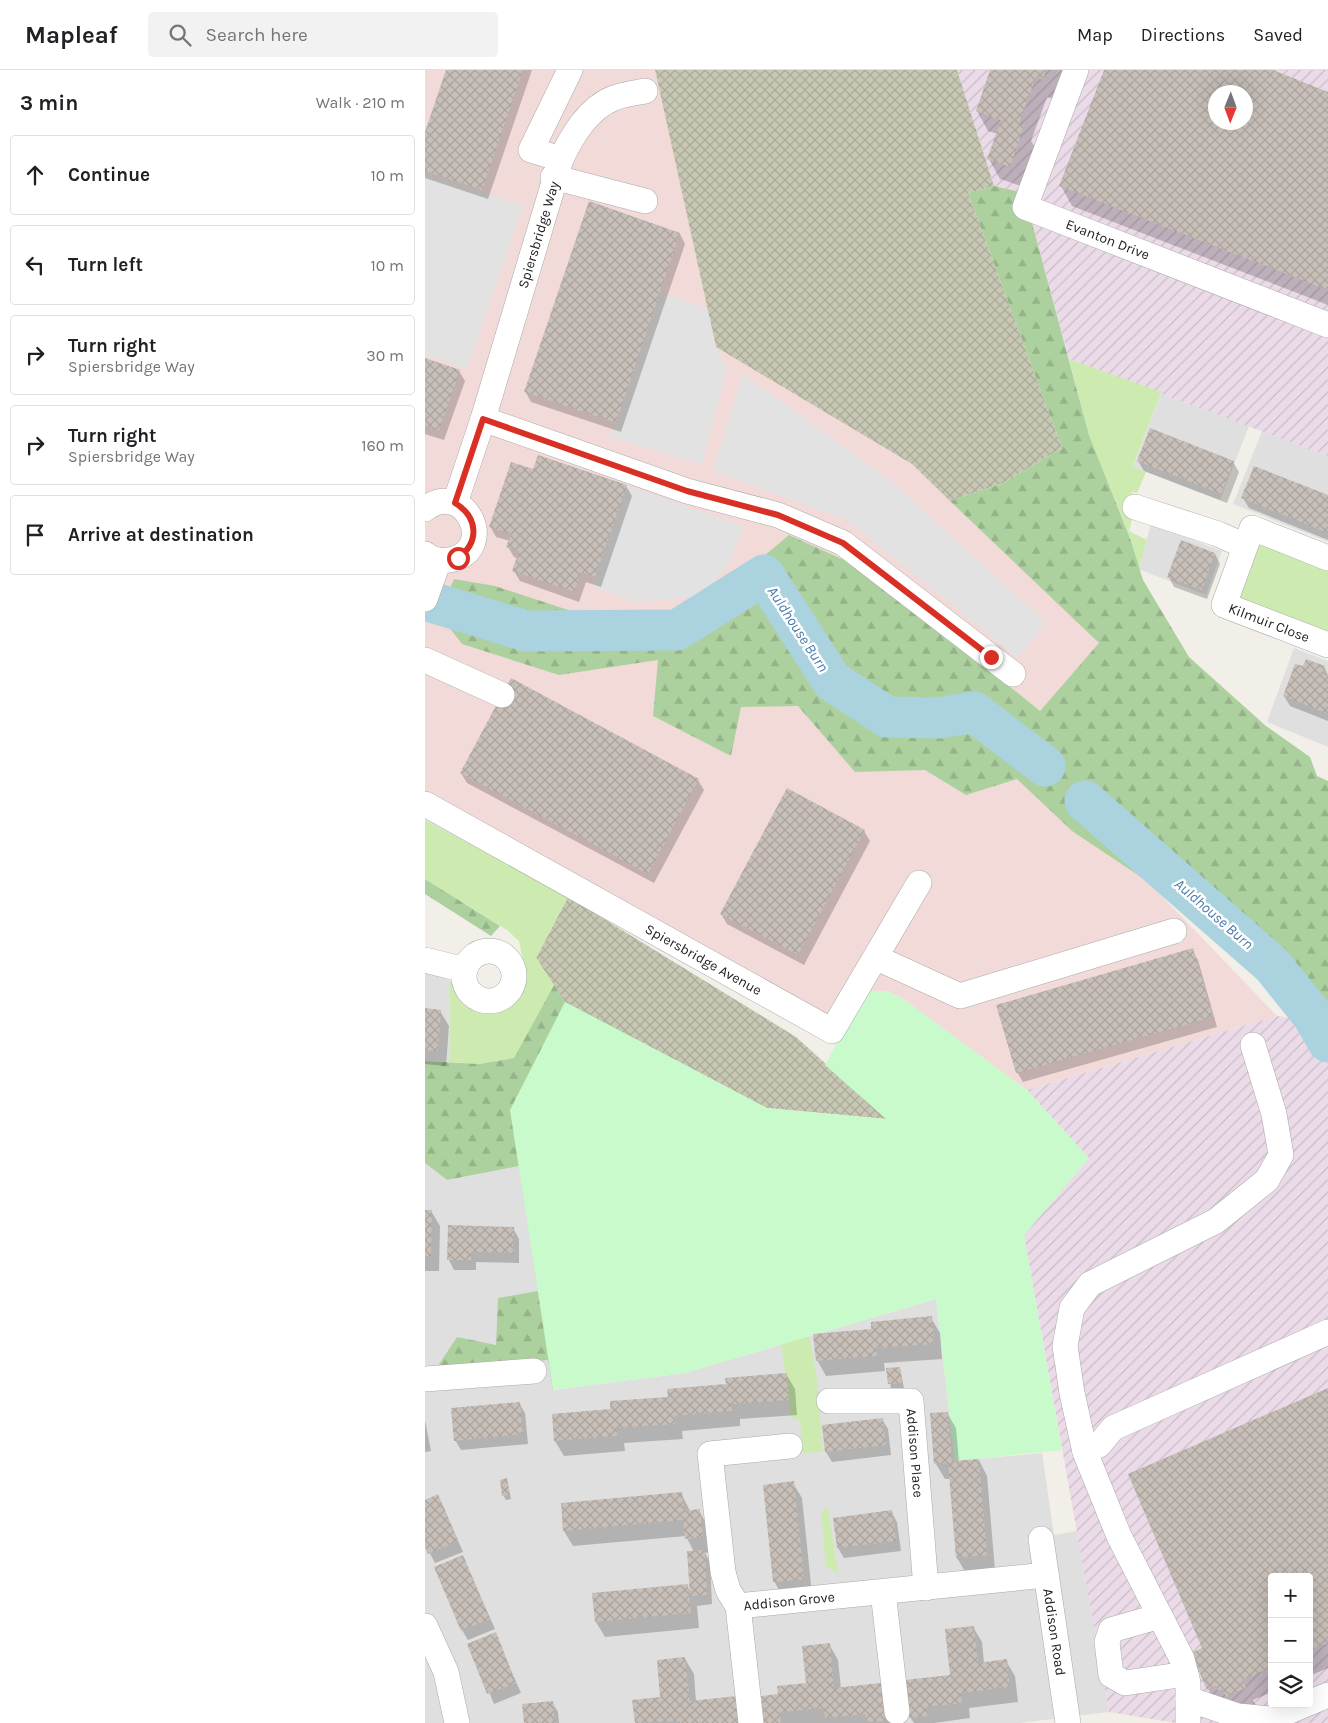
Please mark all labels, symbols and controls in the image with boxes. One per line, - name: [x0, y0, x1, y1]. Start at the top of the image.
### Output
- search box: [148, 12, 498, 57]
- text: Mapleaf: [25, 21, 118, 49]
- icon: search: [166, 21, 194, 49]
- text: Search here: [206, 24, 308, 46]
- text: Map: [1077, 24, 1113, 46]
- text: Directions: [1141, 24, 1225, 46]
- text: Saved: [1253, 24, 1303, 46]
- north arrow: [1208, 85, 1253, 130]
- text: 3 min: [20, 91, 78, 115]
- text: Walk · 210 m: [316, 93, 405, 112]
- icon: ahead: [21, 161, 49, 189]
- text: Continue: [68, 164, 150, 186]
- text: 10 m: [370, 166, 404, 185]
- street label: Spiersbridge Way: [514, 179, 563, 290]
- street label: Evanton Drive: [1063, 215, 1152, 263]
- icon: left: [21, 251, 49, 279]
- text: Turn left: [68, 254, 143, 276]
- text: 10 m: [370, 256, 404, 275]
- text: Turn right: [68, 335, 157, 357]
- icon: right: [21, 341, 49, 369]
- text: 30 m: [366, 346, 404, 365]
- text: Spiersbridge Way: [68, 357, 195, 376]
- text: Turn right: [68, 425, 157, 447]
- icon: right: [21, 431, 49, 459]
- text: 160 m: [361, 436, 404, 455]
- text: Spiersbridge Way: [68, 447, 195, 466]
- icon: arrive: [21, 521, 49, 549]
- text: Arrive at destination: [68, 524, 254, 546]
- route start: [447, 547, 470, 570]
- water label: Auldhouse Burn: [764, 583, 832, 675]
- street label: Kilmuir Close: [1226, 599, 1312, 646]
- route end: [980, 646, 1003, 669]
- water label: Auldhouse Burn: [1171, 875, 1257, 953]
- street label: Spiersbridge Avenue: [642, 920, 765, 999]
- street label: Addison Place: [903, 1408, 927, 1498]
- map controls: [1268, 1573, 1313, 1708]
- button: +: [1268, 1573, 1313, 1618]
- street label: Addison Road: [1040, 1587, 1069, 1677]
- street label: Addison Grove: [743, 1588, 836, 1614]
- button: −: [1268, 1618, 1313, 1663]
- button: layers: [1268, 1663, 1313, 1708]

